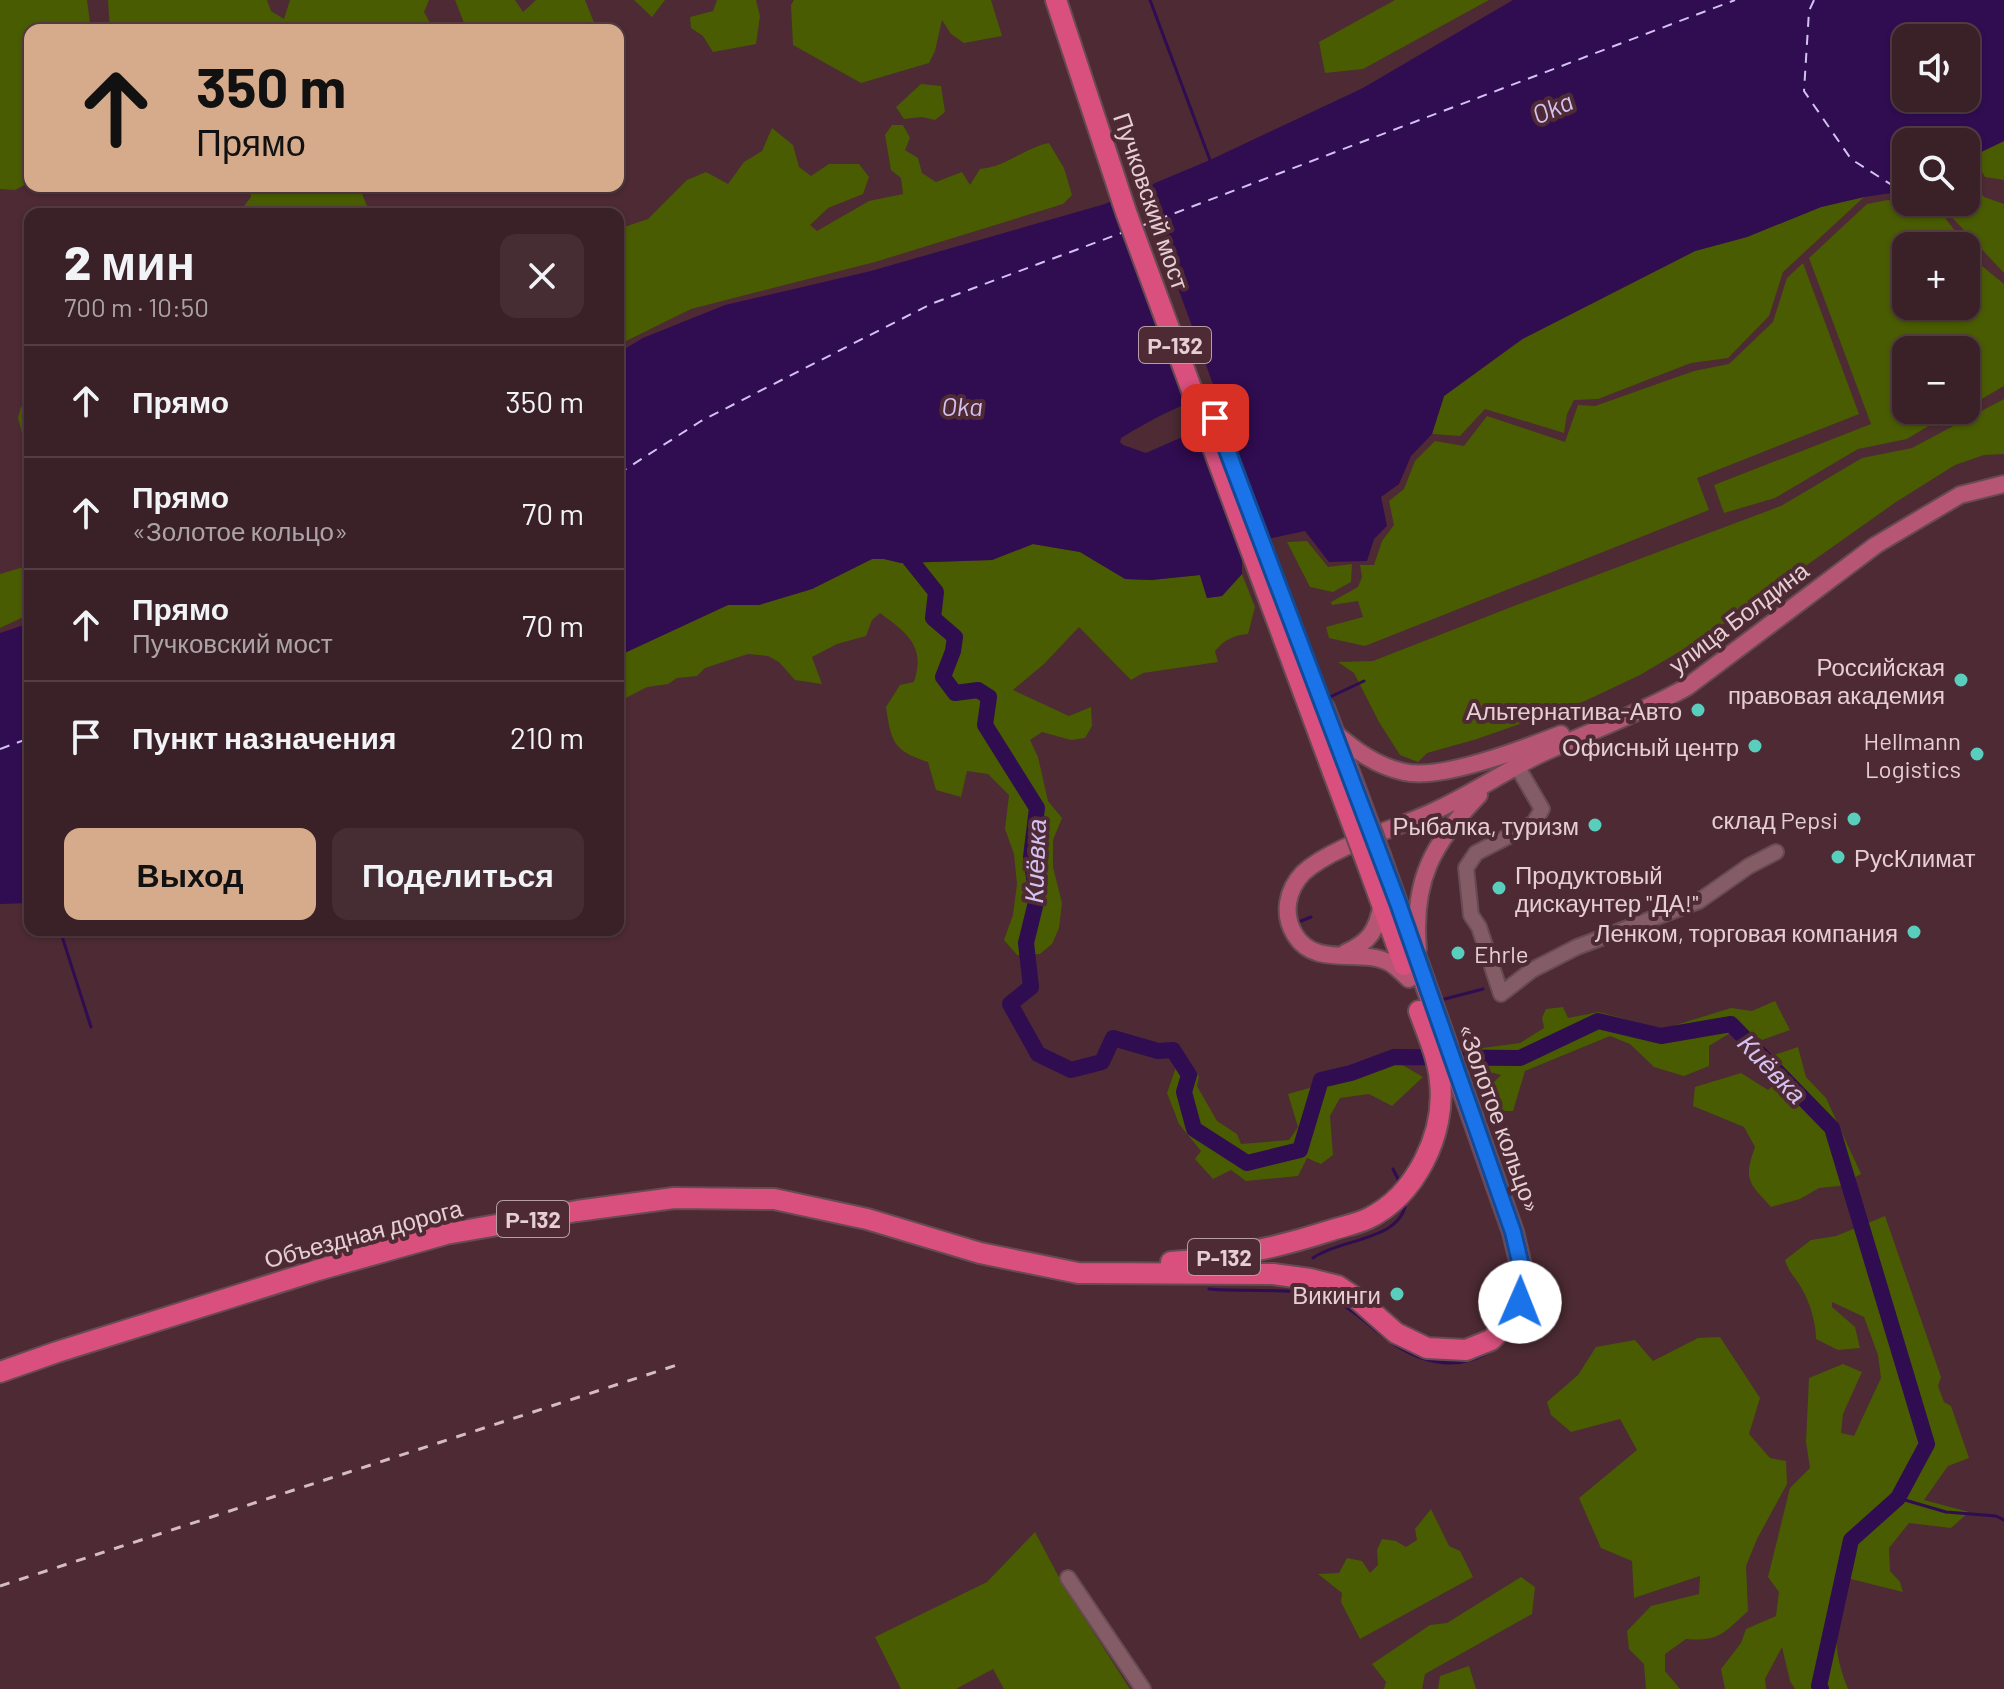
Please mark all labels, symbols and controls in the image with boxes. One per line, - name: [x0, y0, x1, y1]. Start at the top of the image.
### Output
- map controls: [1892, 24, 1980, 424]
- button: sound: [1892, 24, 1980, 112]
- text: 350 m: [196, 52, 346, 119]
- icon: ahead: [64, 56, 168, 160]
- water label: Oka: [1527, 84, 1577, 130]
- street label: Пучковский мост: [1108, 109, 1196, 293]
- text: Прямо: [196, 120, 306, 163]
- button: search: [1892, 128, 1980, 216]
- text: 2 мин: [64, 232, 195, 290]
- button: +: [1892, 232, 1980, 320]
- button: close: [500, 234, 584, 318]
- text: 700 m · 10:50: [64, 291, 209, 322]
- road number: Р-132: [1139, 327, 1211, 363]
- button: −: [1892, 336, 1980, 424]
- icon: ahead: [64, 379, 108, 423]
- text: Прямо: [132, 383, 229, 419]
- text: 350 m: [505, 383, 584, 419]
- pin: [1181, 384, 1249, 452]
- water label: Oka: [941, 390, 983, 421]
- icon: arrive: [1193, 396, 1237, 440]
- text: Прямо: [132, 478, 229, 514]
- icon: ahead: [64, 491, 108, 535]
- text: 70 m: [522, 495, 584, 531]
- text: «Золотое кольцо»: [132, 515, 348, 546]
- street label: улица Болдина: [1662, 555, 1814, 679]
- text: Прямо: [132, 590, 229, 626]
- icon: ahead: [64, 603, 108, 647]
- text: 70 m: [522, 607, 584, 643]
- text: Пучковский мост: [132, 627, 333, 658]
- place label: Российская правовая академия: [1728, 652, 1945, 709]
- marker: Российская правовая академия: [1952, 671, 1970, 689]
- place label: Альтернатива-Авто: [1466, 696, 1682, 725]
- marker: Альтернатива-Авто: [1689, 701, 1707, 719]
- icon: arrive: [64, 715, 108, 759]
- text: Пункт назначения: [132, 719, 396, 755]
- text: 210 m: [510, 719, 584, 755]
- place label: Hellmann Logistics: [1863, 726, 1961, 783]
- place label: Офисный центр: [1562, 732, 1739, 761]
- marker: Офисный центр: [1746, 737, 1764, 755]
- marker: Hellmann Logistics: [1968, 745, 1986, 763]
- place label: склад Pepsi: [1712, 805, 1838, 834]
- marker: склад Pepsi: [1845, 810, 1863, 828]
- place label: Рыбалка, туризм: [1392, 811, 1579, 840]
- marker: Рыбалка, туризм: [1586, 816, 1604, 834]
- water label: Киёвка: [1017, 818, 1051, 904]
- button: Выход: [64, 828, 316, 920]
- button: Поделиться: [332, 828, 584, 920]
- place label: РусКлимат: [1854, 843, 1975, 872]
- marker: РусКлимат: [1829, 848, 1847, 866]
- place label: Продуктовый дискаунтер "ДА!": [1515, 860, 1699, 917]
- marker: Продуктовый дискаунтер "ДА!": [1490, 879, 1508, 897]
- place label: Ленком, торговая компания: [1595, 918, 1898, 947]
- marker: Ленком, торговая компания: [1905, 923, 1923, 941]
- place label: Ehrle: [1474, 939, 1529, 968]
- marker: Ehrle: [1449, 944, 1467, 962]
- street label: «Золотое кольцо»: [1452, 1019, 1548, 1217]
- water label: Киёвка: [1732, 1027, 1814, 1109]
- street label: Объездная дорога: [261, 1192, 466, 1273]
- road number: Р-132: [497, 1201, 569, 1237]
- road number: Р-132: [1188, 1239, 1260, 1275]
- position arrow: [1478, 1260, 1562, 1344]
- place label: Викинги: [1292, 1280, 1381, 1309]
- marker: Викинги: [1388, 1285, 1406, 1303]

